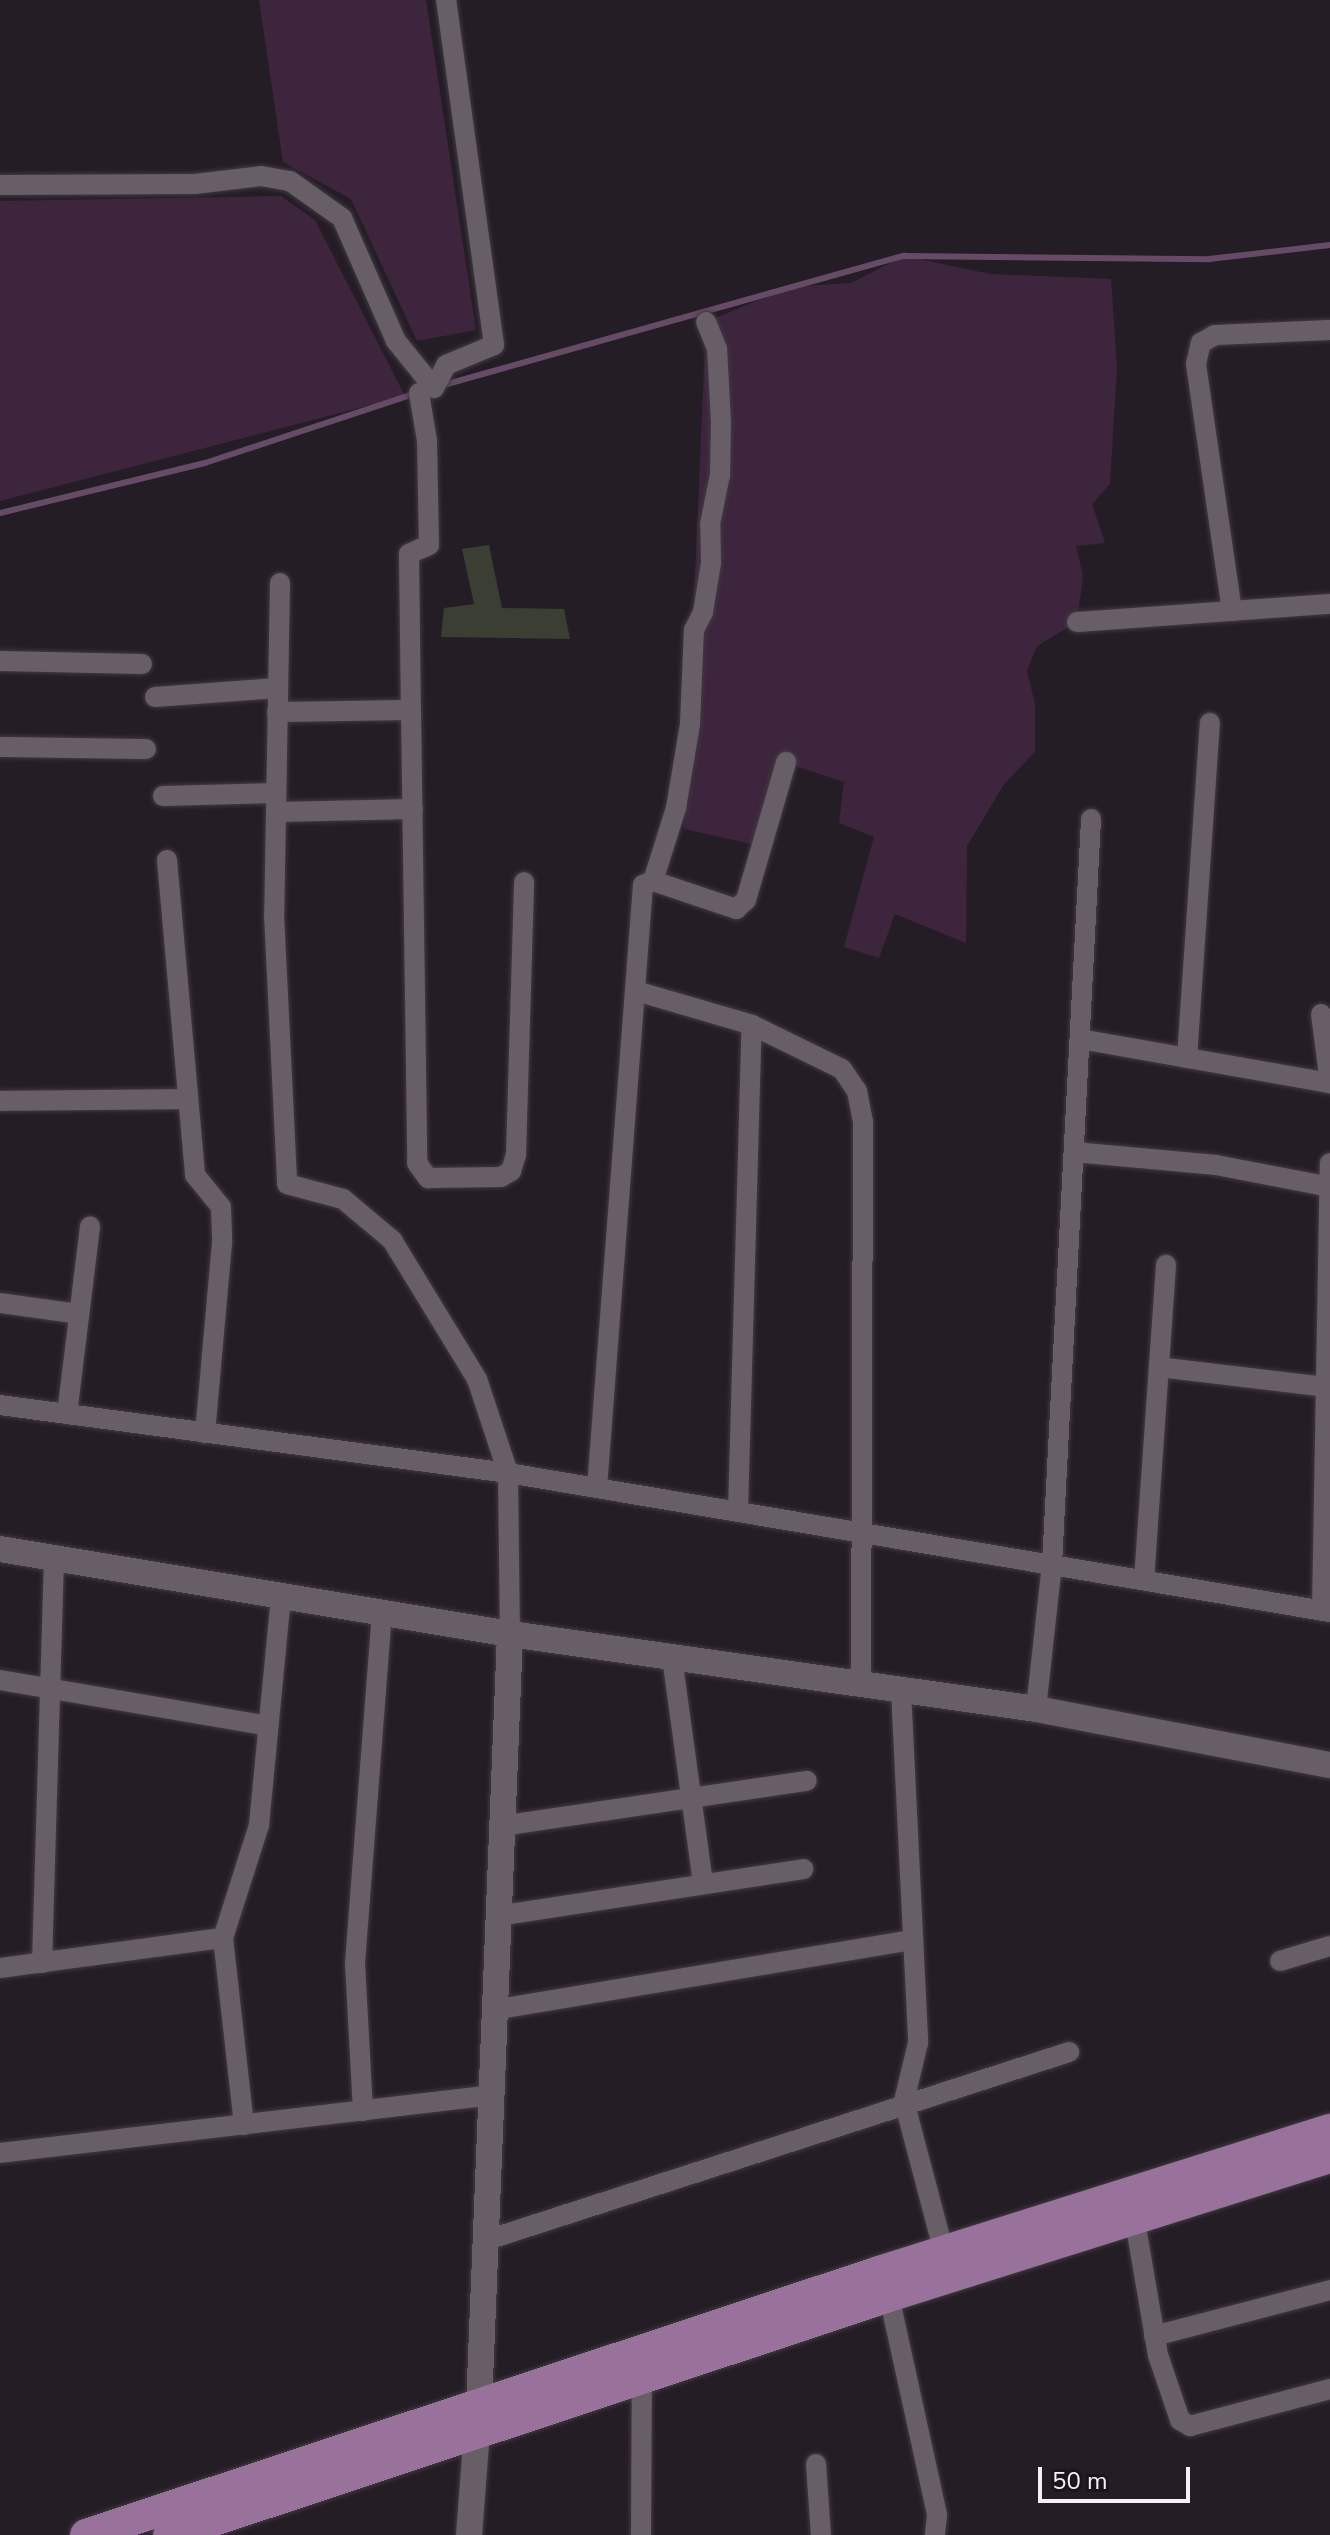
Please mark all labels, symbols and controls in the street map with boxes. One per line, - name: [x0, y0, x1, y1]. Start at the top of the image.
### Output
- scale bar: [1042, 2451, 1194, 2501]
- text: 50 m: [1052, 2465, 1108, 2497]

